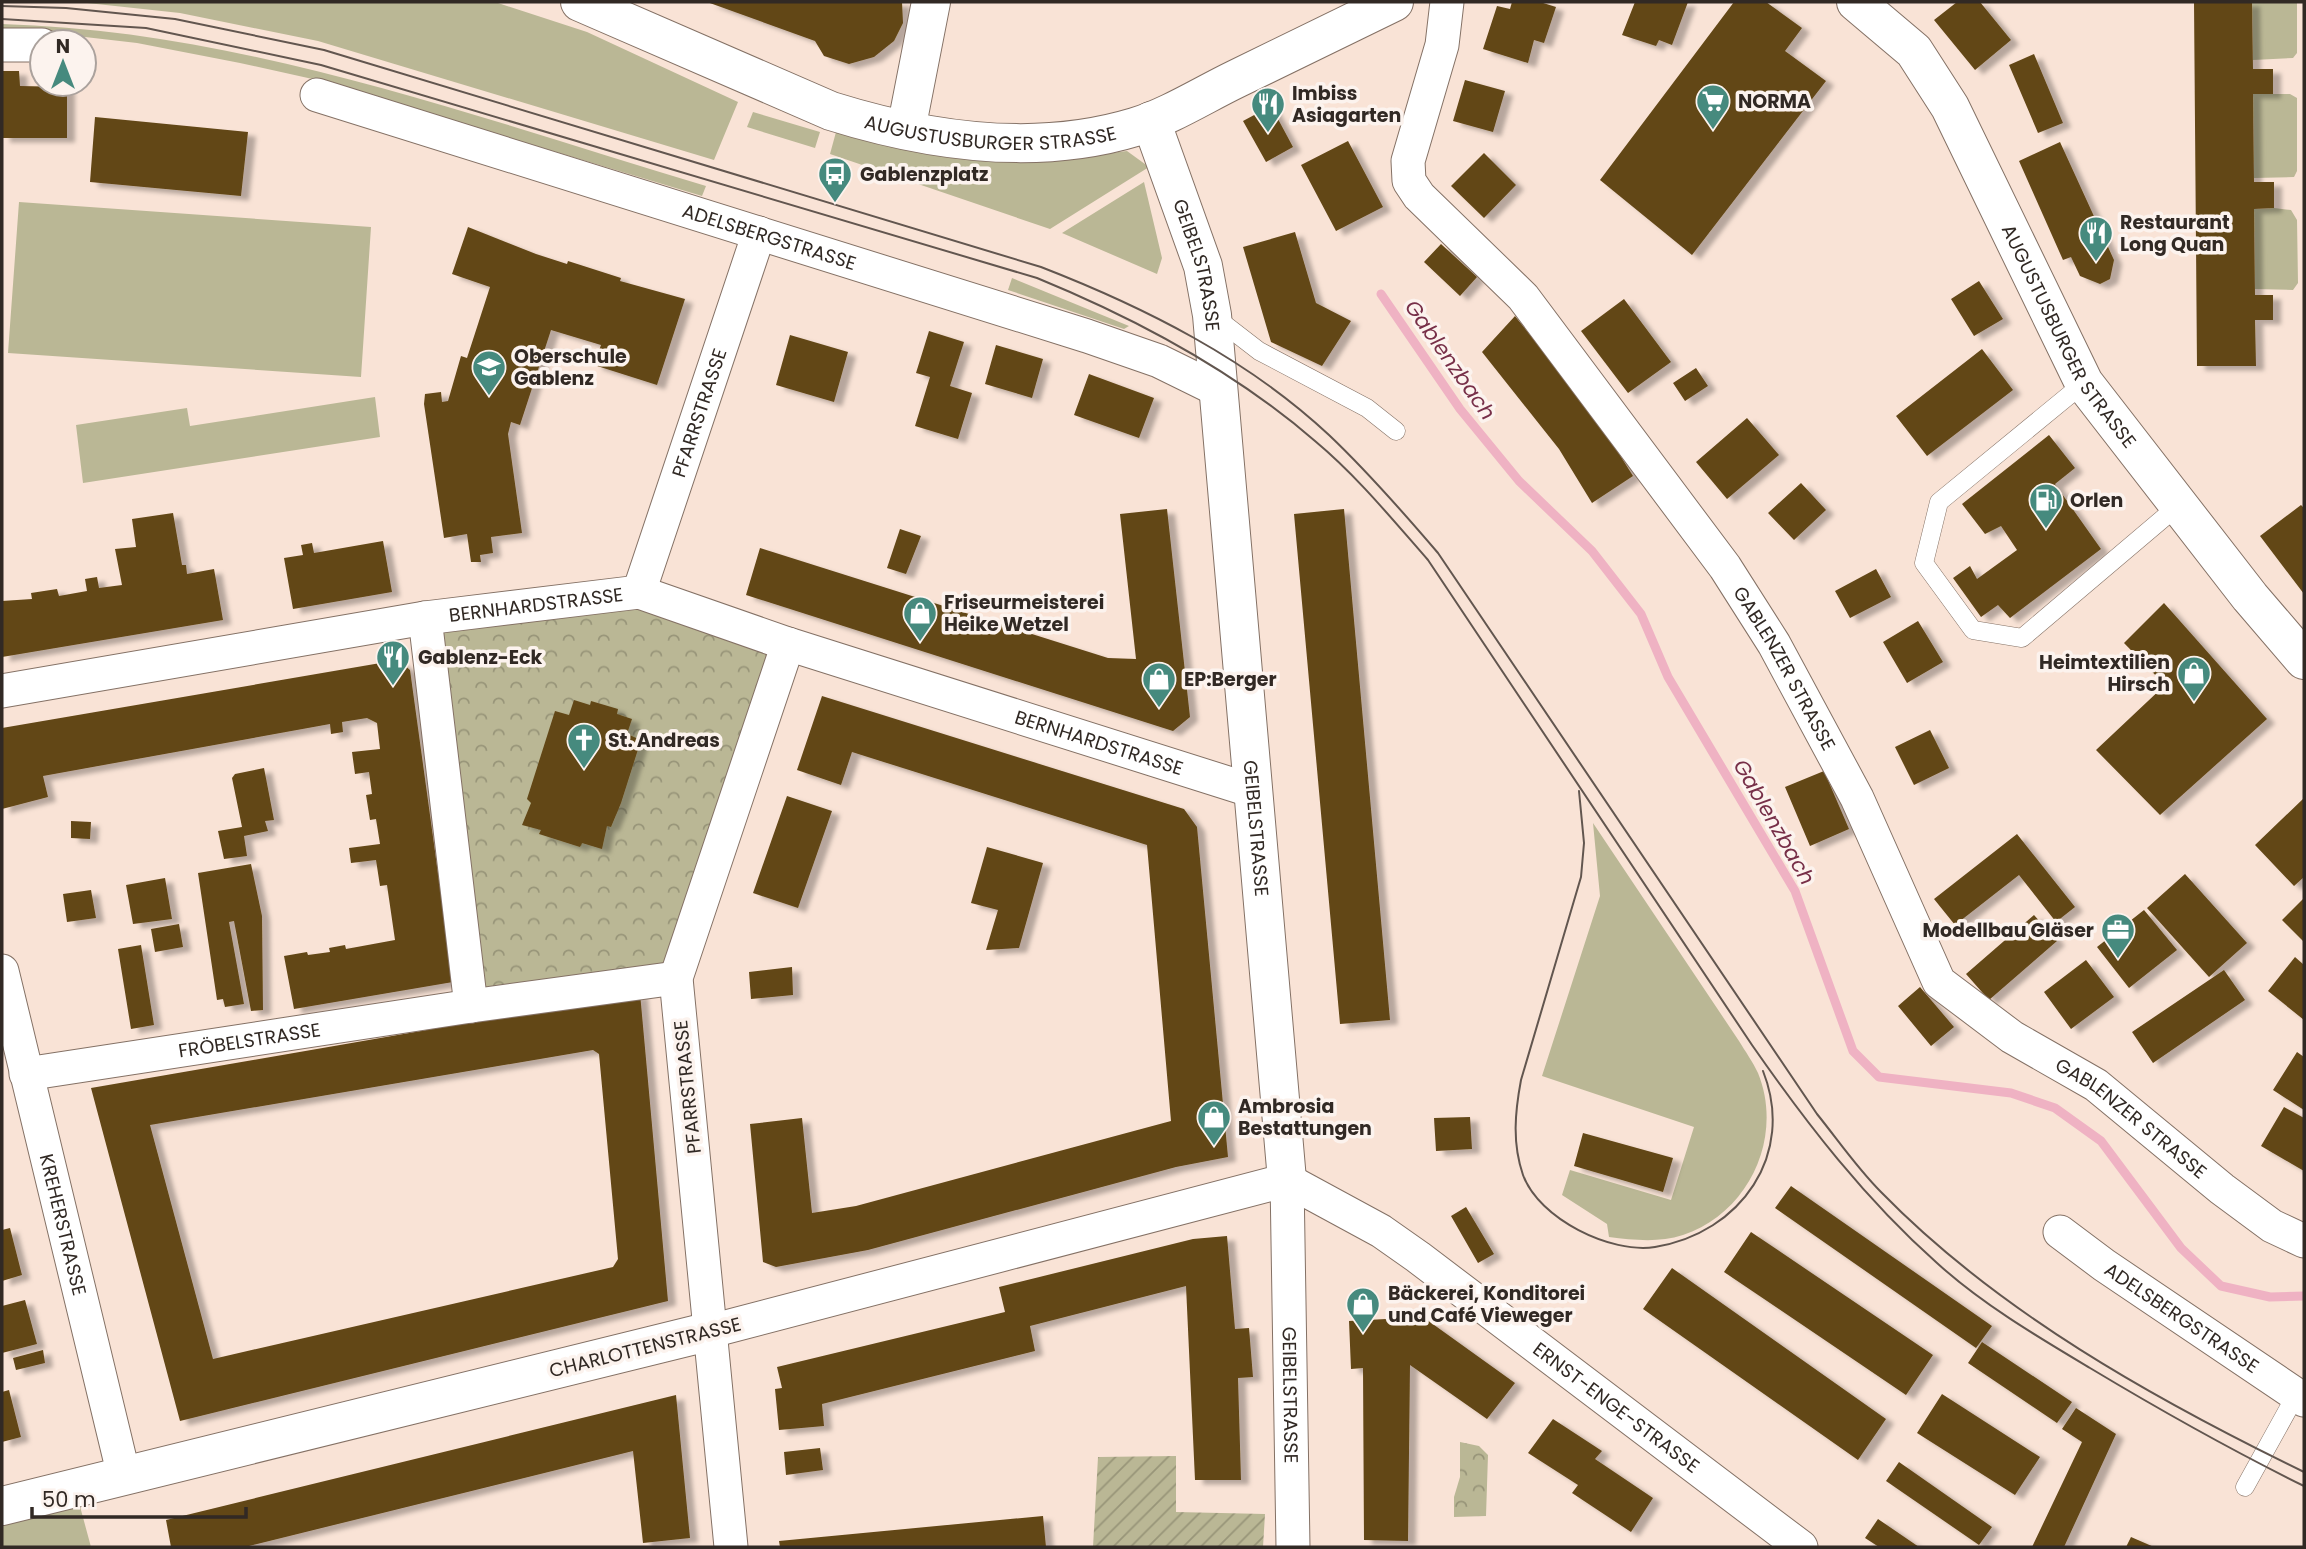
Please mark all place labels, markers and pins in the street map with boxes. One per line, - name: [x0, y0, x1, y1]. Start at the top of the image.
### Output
- place label: Imbiss Asiagarten: [1292, 80, 1401, 129]
- supermarket icon: NORMA: [1694, 82, 1732, 131]
- restaurant icon: Imbiss Asiagarten: [1249, 85, 1287, 134]
- place label: NORMA: [1738, 88, 1811, 115]
- bus stop icon: Gablenzplatz: [816, 155, 854, 204]
- place label: Gablenzplatz: [860, 161, 988, 188]
- place label: Restaurant Long Quan: [2120, 209, 2230, 258]
- restaurant icon: Restaurant Long Quan: [2077, 214, 2115, 263]
- place label: Oberschule Gablenz: [514, 343, 627, 392]
- school or university icon: Oberschule Gablenz: [470, 348, 508, 397]
- fuel station icon: Orlen: [2027, 481, 2065, 530]
- place label: Orlen: [2070, 487, 2123, 514]
- place label: Friseurmeisterei Heike Wetzel: [944, 589, 1104, 638]
- shop icon: Friseurmeisterei Heike Wetzel: [901, 594, 939, 643]
- restaurant icon: Gablenz-Eck: [374, 638, 412, 687]
- place label: Gablenz-Eck: [418, 644, 543, 671]
- place label: Heimtextilien Hirsch: [2039, 649, 2170, 698]
- shop icon: Heimtextilien Hirsch: [2175, 654, 2213, 703]
- shop icon: EP:Berger: [1140, 660, 1178, 709]
- place label: EP:Berger: [1184, 666, 1277, 693]
- church icon: St. Andreas: [565, 721, 603, 770]
- place label: St. Andreas: [608, 727, 720, 754]
- office icon: Modellbau Gläser: [2099, 911, 2137, 960]
- place label: Modellbau Gläser: [1923, 917, 2094, 944]
- place label: Ambrosia Bestattungen: [1238, 1093, 1372, 1142]
- shop icon: Ambrosia Bestattungen: [1195, 1098, 1233, 1147]
- place label: Bäckerei, Konditorei und Café Vieweger: [1388, 1280, 1585, 1329]
- shop icon: Bäckerei, Konditorei und Café Vieweger: [1344, 1285, 1382, 1334]

